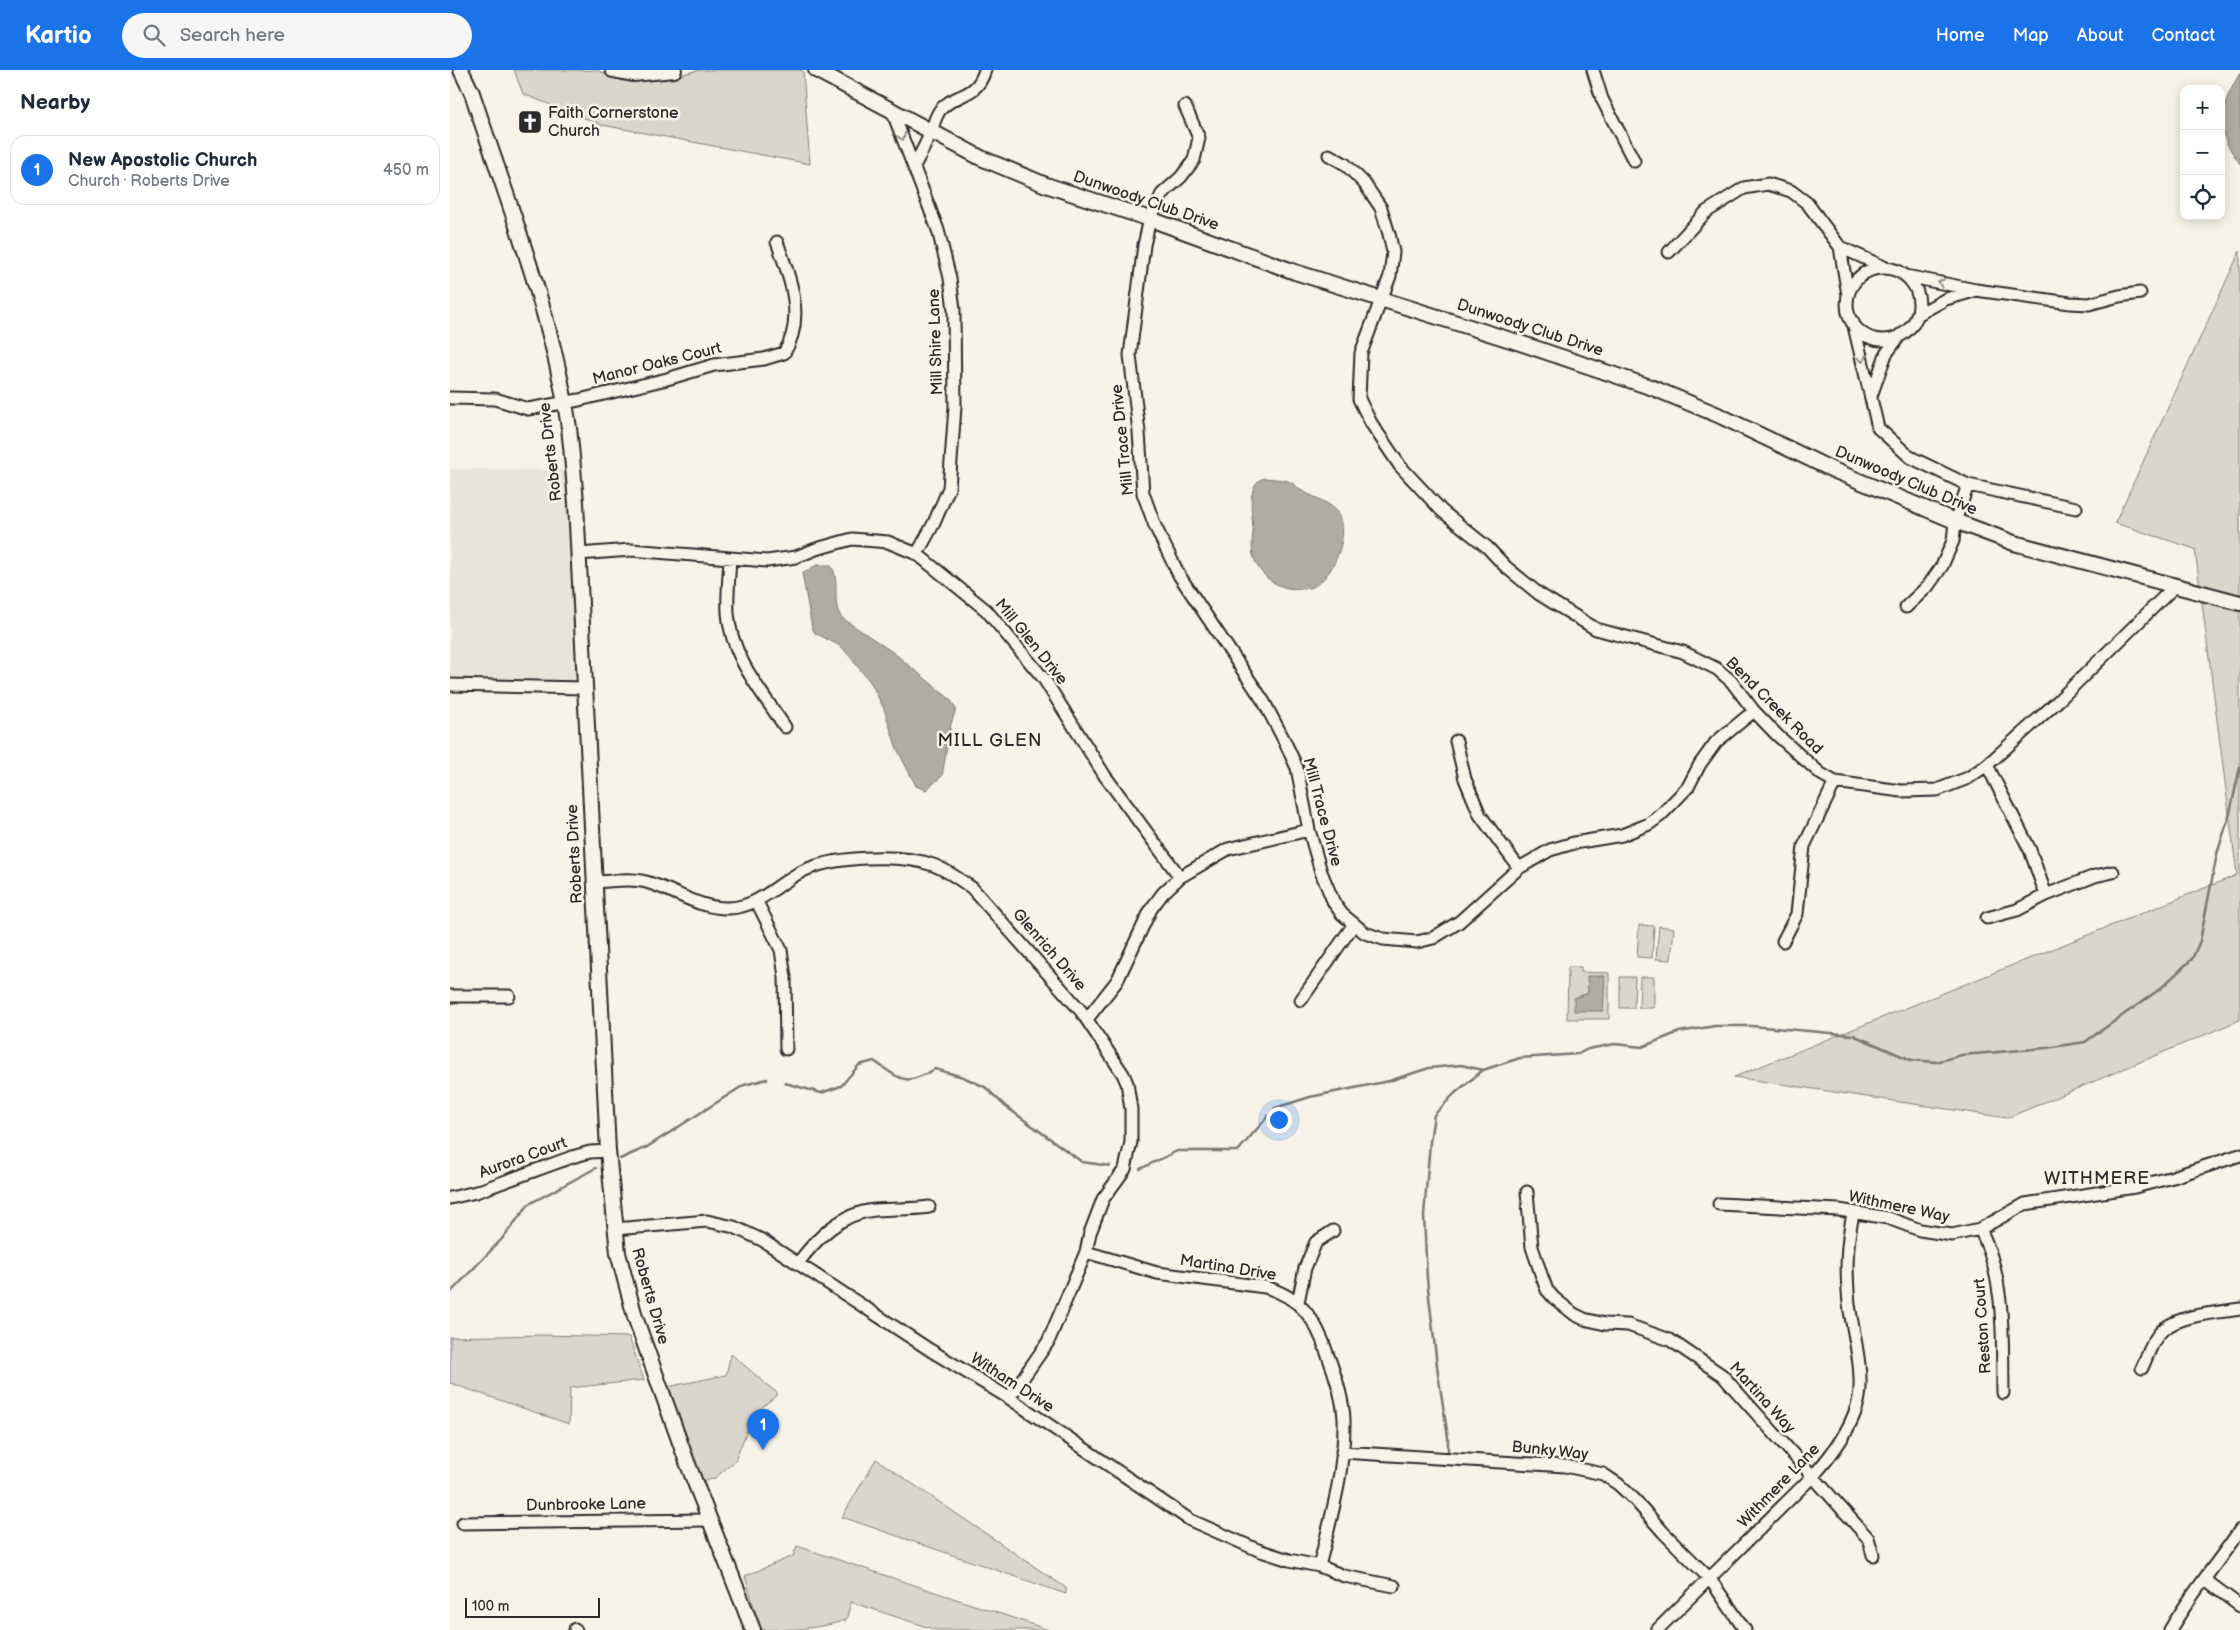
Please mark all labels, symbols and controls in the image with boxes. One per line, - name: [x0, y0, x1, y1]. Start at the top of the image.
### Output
- search box: [122, 13, 472, 58]
- text: Kartio: [25, 21, 92, 50]
- icon: search: [140, 21, 168, 49]
- text: Search here: [180, 24, 285, 47]
- text: Home: [1936, 25, 1985, 46]
- text: Map: [2013, 25, 2049, 46]
- text: About: [2077, 25, 2124, 46]
- text: Contact: [2152, 25, 2215, 46]
- map controls: [2180, 85, 2225, 220]
- button: +: [2180, 85, 2225, 130]
- text: Nearby: [20, 90, 90, 115]
- place label: Faith Cornerstone Church: [548, 104, 679, 141]
- church icon: Faith Cornerstone Church: [517, 109, 543, 135]
- button: −: [2180, 130, 2225, 175]
- one-way arrow: [896, 132, 906, 141]
- text: New Apostolic Church: [68, 149, 257, 172]
- text: 1: [34, 161, 40, 180]
- text: 450 m: [383, 161, 429, 180]
- street label: Dunwoody Club Drive: [1071, 167, 1222, 235]
- text: Church · Roberts Drive: [68, 172, 230, 191]
- button: locate: [2180, 175, 2225, 220]
- one-way arrow: [1937, 279, 1946, 289]
- street label: Mill Shire Lane: [925, 288, 947, 396]
- street label: Dunwoody Club Drive: [1454, 295, 1606, 361]
- street label: Manor Oaks Court: [591, 339, 724, 389]
- one-way arrow: [1856, 354, 1867, 363]
- street label: Mill Trace Drive: [1108, 383, 1138, 497]
- street label: Roberts Drive: [535, 401, 566, 503]
- street label: Dunwoody Club Drive: [1832, 442, 1980, 520]
- street label: Mill Glen Drive: [991, 595, 1072, 689]
- street label: Bend Creek Road: [1721, 653, 1827, 759]
- district label: MILL GLEN: [938, 730, 1042, 751]
- street label: Mill Trace Drive: [1298, 756, 1346, 869]
- street label: Roberts Drive: [563, 803, 587, 904]
- street label: Glenrich Drive: [1008, 905, 1090, 995]
- your location: [1266, 1107, 1292, 1133]
- street label: Aurora Court: [477, 1133, 570, 1183]
- district label: WITHMERE: [2044, 1168, 2150, 1189]
- street label: Withmere Way: [1847, 1187, 1952, 1227]
- street label: Roberts Drive: [627, 1246, 673, 1347]
- street label: Martina Drive: [1178, 1251, 1278, 1285]
- street label: Reston Court: [1970, 1278, 1996, 1374]
- street label: Witham Drive: [967, 1349, 1058, 1417]
- street label: Martina Way: [1725, 1358, 1799, 1438]
- pin: 1: [747, 1409, 779, 1450]
- street label: Bunky Way: [1511, 1438, 1590, 1465]
- street label: Withmere Lane: [1734, 1440, 1824, 1532]
- street label: Dunbrooke Lane: [526, 1494, 647, 1516]
- scale bar: [465, 1595, 600, 1618]
- text: 100 m: [472, 1598, 509, 1615]

